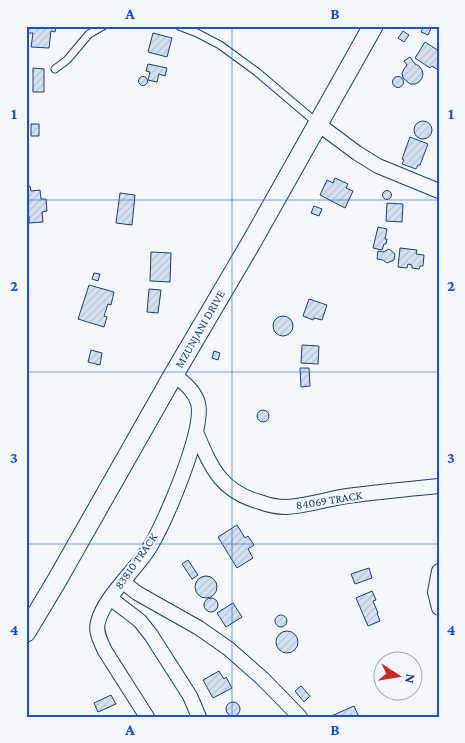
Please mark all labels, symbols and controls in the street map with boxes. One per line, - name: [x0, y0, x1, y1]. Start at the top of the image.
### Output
- text: A: [124, 5, 135, 22]
- text: B: [330, 5, 340, 22]
- text: 1: [11, 105, 17, 122]
- text: 1: [448, 105, 454, 122]
- text: 2: [10, 277, 18, 294]
- text: 2: [447, 277, 455, 294]
- street label: MZUNJANI DRIVE: [172, 287, 228, 370]
- text: 3: [10, 449, 18, 466]
- text: 3: [447, 449, 455, 466]
- street label: 84069 TRACK: [295, 488, 363, 512]
- street label: 83810 TRACK: [112, 530, 160, 592]
- text: 4: [10, 621, 19, 638]
- text: 4: [447, 621, 456, 638]
- north arrow: [372, 650, 422, 700]
- text: N: [402, 672, 420, 685]
- text: A: [124, 721, 135, 738]
- text: B: [330, 721, 340, 738]

